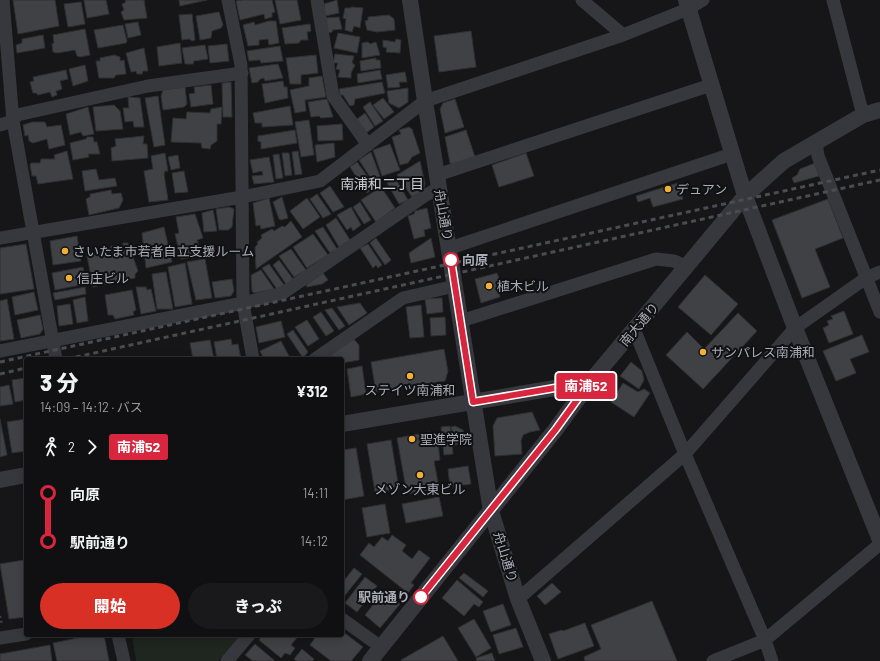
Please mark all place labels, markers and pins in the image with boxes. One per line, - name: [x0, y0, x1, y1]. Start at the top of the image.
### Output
- place label: デュアン: [676, 181, 727, 197]
- marker: デュアン: [663, 184, 673, 194]
- place label: さいたま市若者自立支援ルーム: [73, 243, 254, 259]
- marker: さいたま市若者自立支援ルーム: [60, 246, 70, 256]
- marker: 向原: [443, 252, 459, 268]
- place label: 向原: [462, 252, 488, 268]
- place label: 信庄ビル: [77, 270, 129, 286]
- marker: 信庄ビル: [64, 273, 74, 283]
- place label: 植木ビル: [497, 278, 549, 294]
- marker: 植木ビル: [484, 281, 494, 291]
- place label: サンパレス南浦和: [711, 344, 815, 360]
- marker: サンパレス南浦和: [698, 347, 708, 357]
- marker: ステイツ南浦和: [405, 371, 415, 381]
- place label: ステイツ南浦和: [364, 382, 456, 398]
- place label: 聖進学院: [420, 431, 472, 447]
- marker: 聖進学院: [407, 434, 417, 444]
- marker: メゾン大東ビル: [415, 470, 425, 480]
- place label: メゾン大東ビル: [374, 481, 466, 497]
- place label: 駅前通り: [358, 589, 410, 605]
- marker: 駅前通り: [413, 589, 429, 605]

